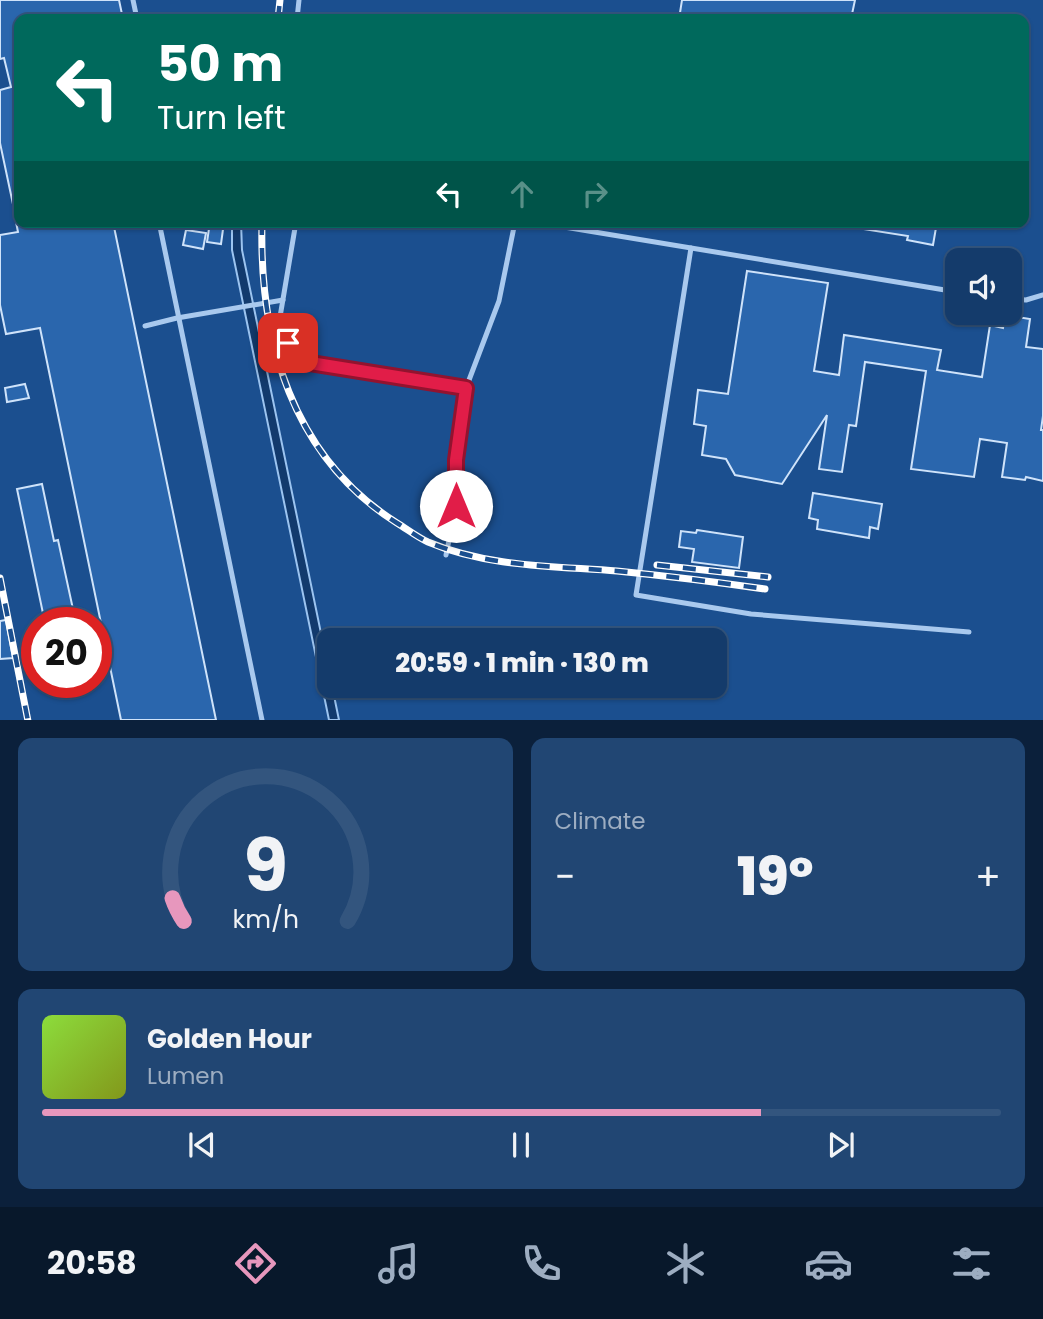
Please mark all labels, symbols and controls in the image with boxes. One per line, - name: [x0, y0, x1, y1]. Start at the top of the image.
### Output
- text: 50 m: [157, 30, 283, 98]
- icon: left: [42, 42, 133, 133]
- text: Turn left: [157, 95, 286, 140]
- icon: left: [430, 175, 468, 213]
- icon: ahead: [503, 175, 541, 213]
- icon: right: [576, 175, 614, 213]
- map controls: [945, 248, 1022, 325]
- button: sound: [945, 248, 1022, 325]
- pin: [258, 313, 318, 373]
- icon: arrive: [269, 324, 307, 362]
- position arrow: [419, 469, 493, 543]
- speed limit sign: 20: [21, 607, 112, 698]
- text: 20:59 · 1 min · 130 m: [395, 645, 649, 681]
- text: Climate: [555, 805, 645, 837]
- text: 9: [243, 815, 288, 916]
- text: 19°: [737, 840, 814, 913]
- text: −: [555, 850, 575, 903]
- text: +: [975, 850, 1001, 903]
- text: km/h: [232, 901, 299, 936]
- text: Golden Hour: [147, 1021, 312, 1057]
- text: Lumen: [147, 1060, 224, 1092]
- icon: previous: [183, 1126, 221, 1164]
- icon: pause: [502, 1126, 540, 1164]
- icon: next: [822, 1126, 860, 1164]
- icon: directions: [231, 1239, 280, 1288]
- icon: music: [374, 1239, 423, 1288]
- icon: phone: [517, 1239, 566, 1288]
- icon: climate: [661, 1239, 710, 1288]
- icon: car: [804, 1239, 853, 1288]
- icon: filters: [947, 1239, 996, 1288]
- text: 20:58: [47, 1240, 137, 1285]

